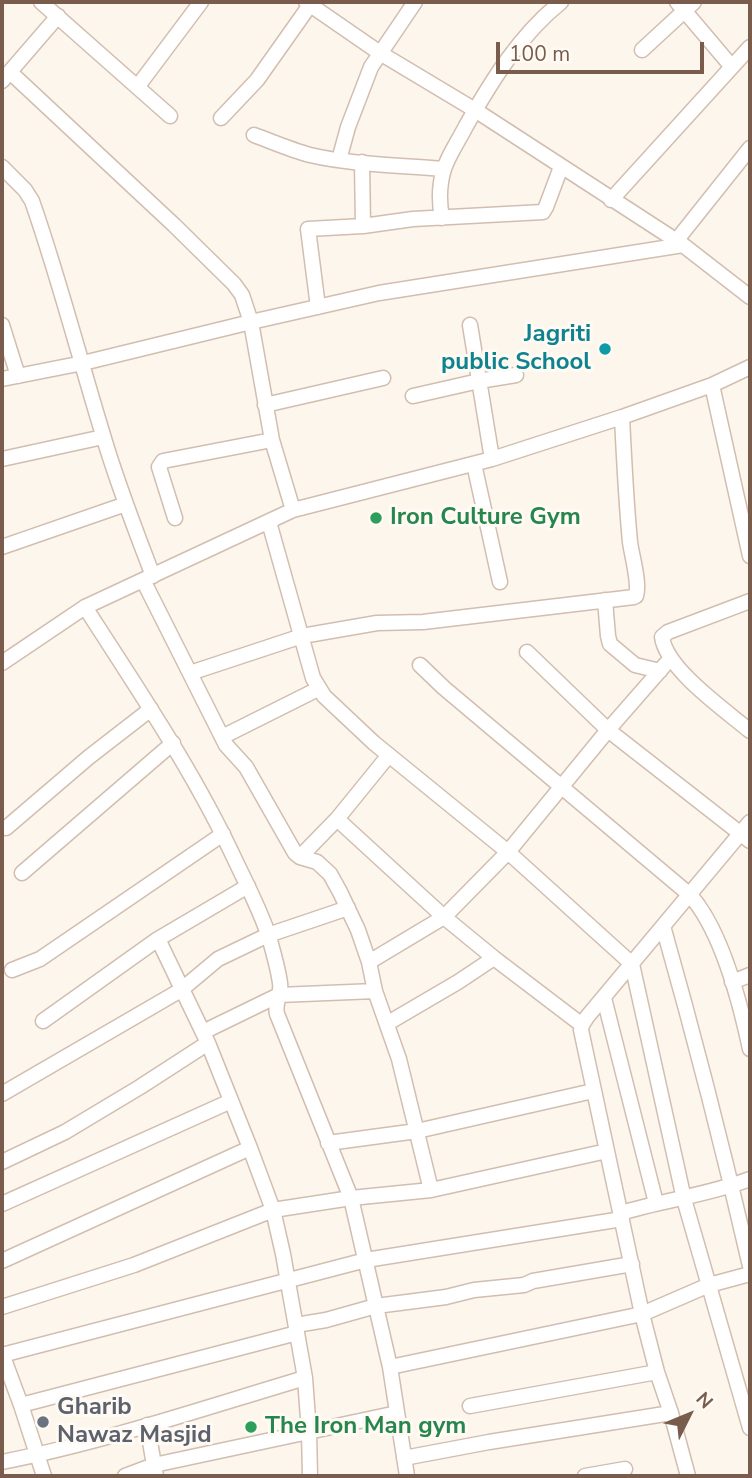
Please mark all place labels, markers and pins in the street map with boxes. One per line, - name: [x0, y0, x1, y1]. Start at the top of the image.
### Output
- place label: Jagriti public School: [441, 321, 591, 377]
- marker: Jagriti public School: [597, 341, 613, 357]
- place label: Iron Culture Gym: [390, 504, 581, 532]
- marker: Iron Culture Gym: [368, 510, 384, 526]
- place label: Gharib Nawaz Masjid: [57, 1394, 212, 1450]
- place label: The Iron Man gym: [265, 1413, 466, 1441]
- marker: Gharib Nawaz Masjid: [35, 1414, 51, 1430]
- marker: The Iron Man gym: [243, 1419, 259, 1435]

